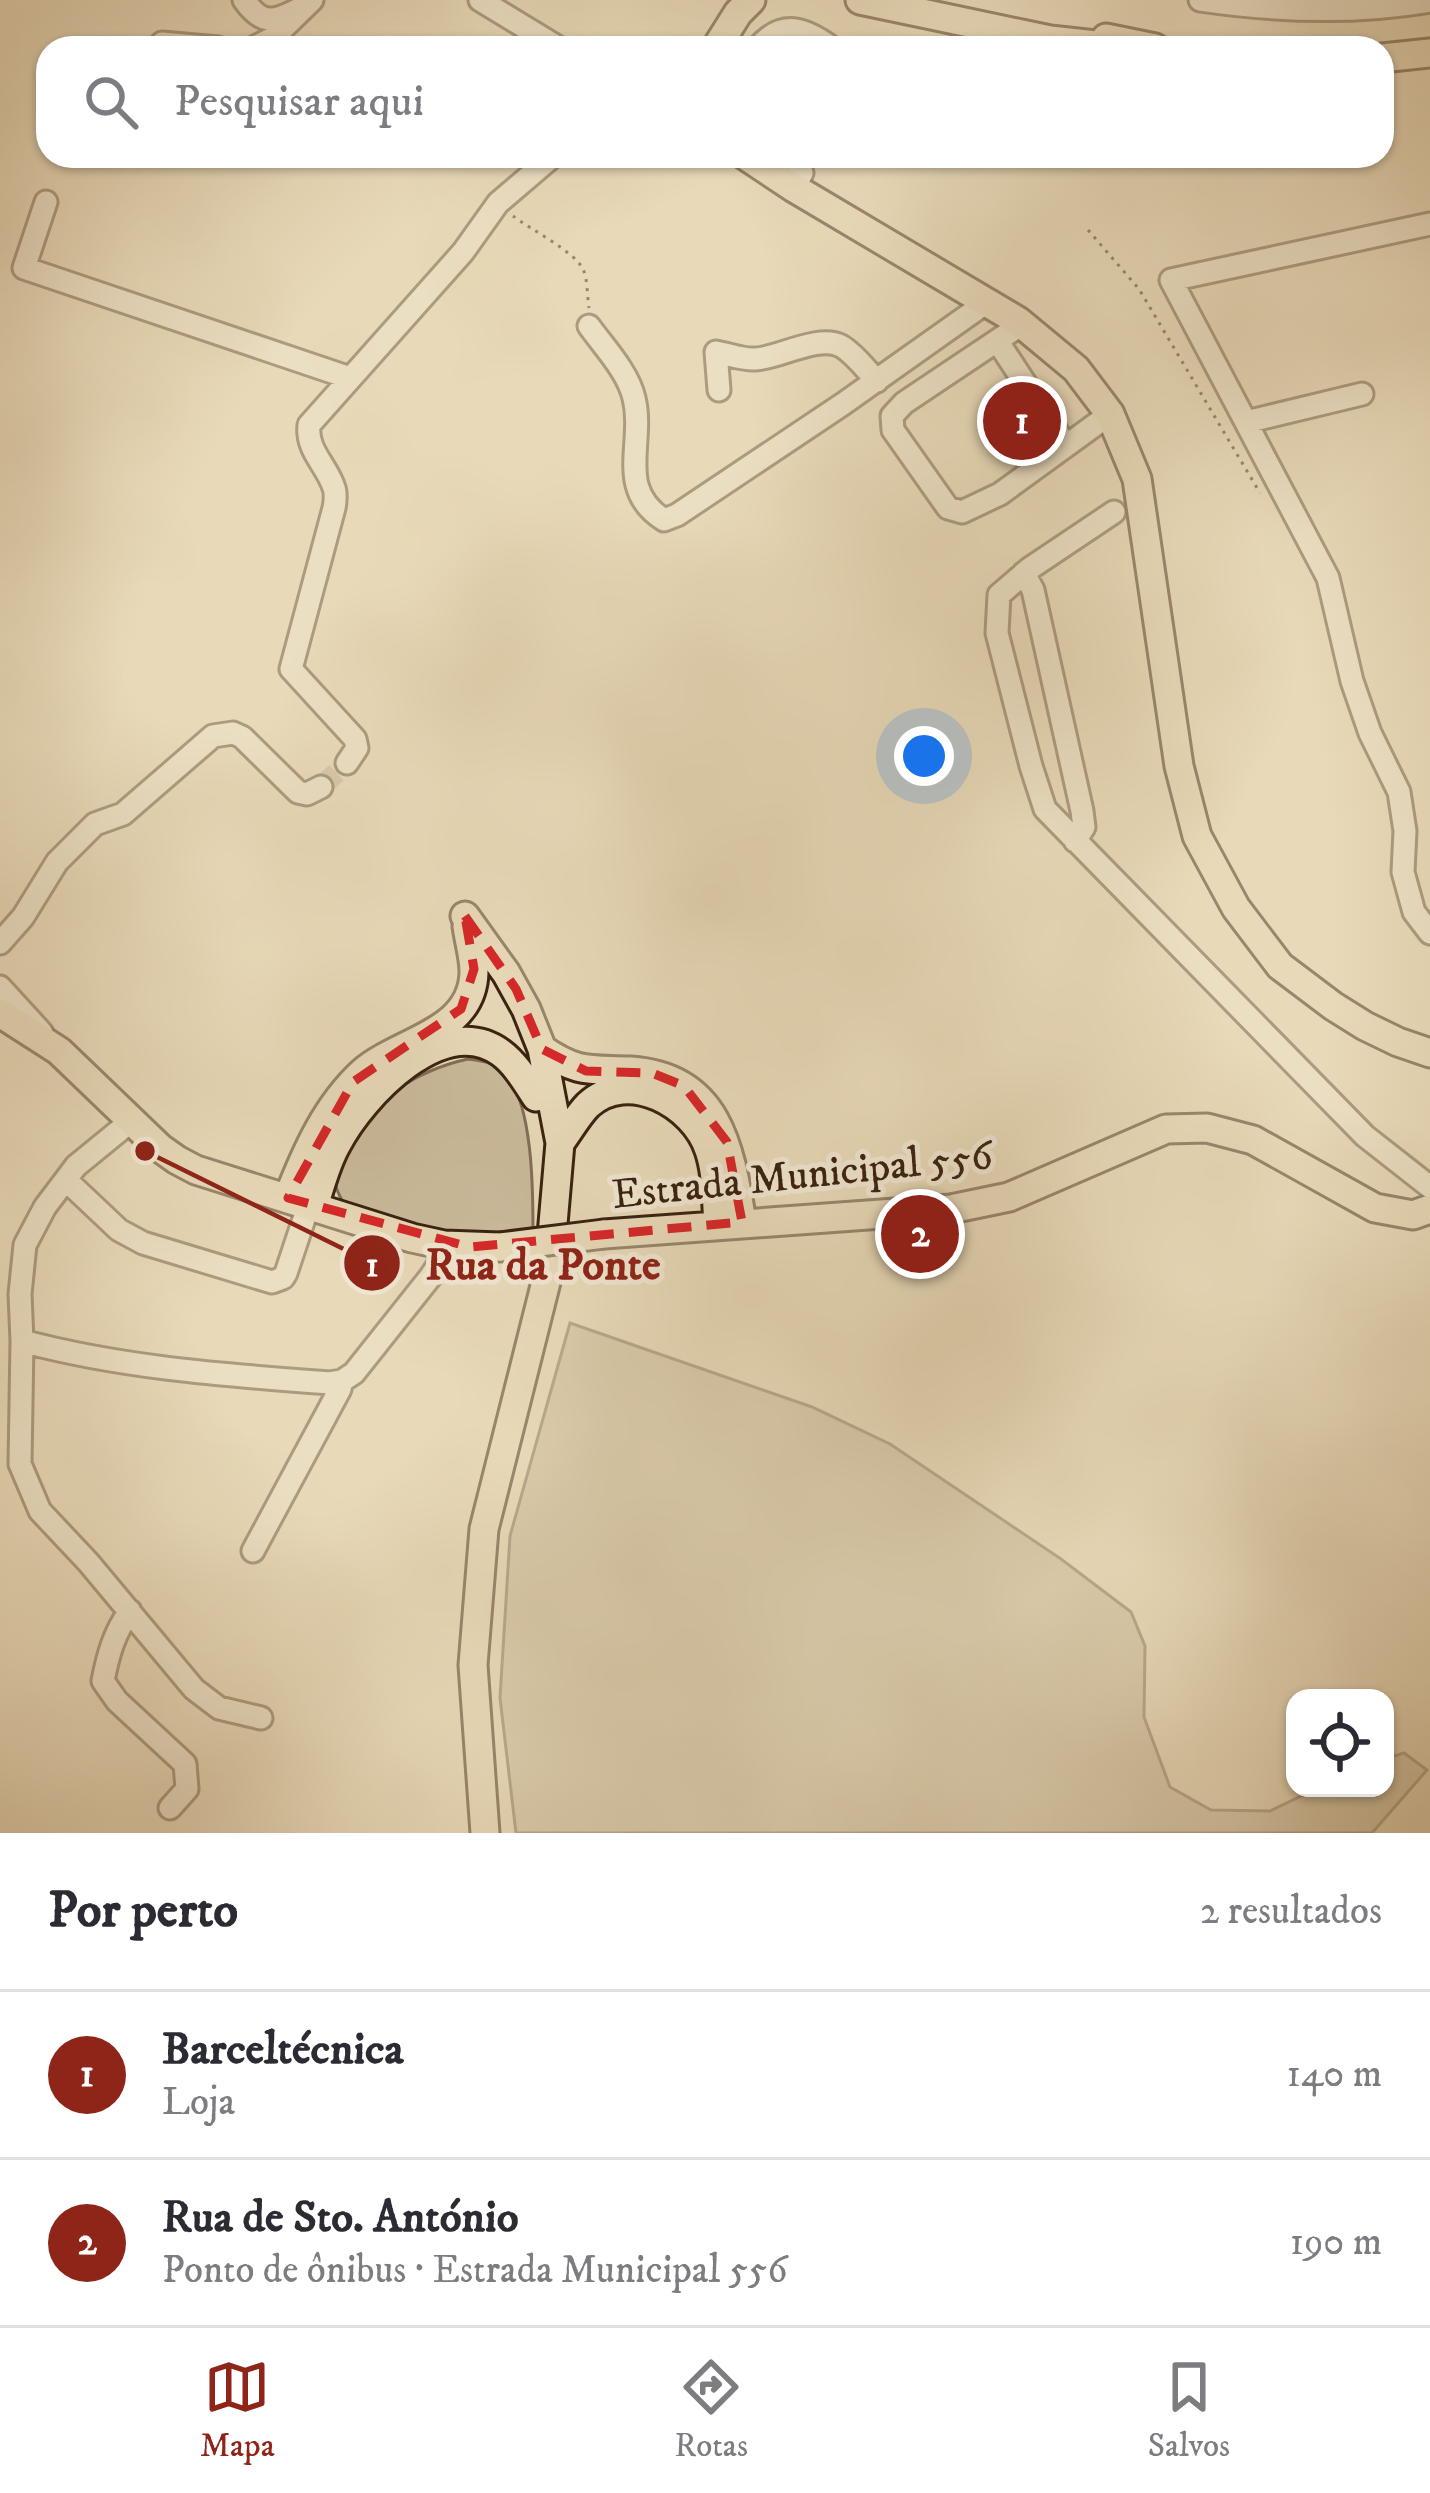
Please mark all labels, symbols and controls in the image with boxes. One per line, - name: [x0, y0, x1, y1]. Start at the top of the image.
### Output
- search box: [36, 36, 1394, 168]
- icon: search: [78, 69, 144, 135]
- text: Pesquisar aqui: [174, 74, 424, 130]
- pin: 1: [983, 376, 1061, 466]
- your location: [894, 726, 954, 786]
- street label: Estrada Municipal 556: [609, 1130, 997, 1222]
- pin: 2: [881, 1189, 959, 1279]
- callout: Rua da Ponte: [342, 1223, 685, 1304]
- text: Rua da Ponte: [425, 1238, 661, 1294]
- text: 1: [365, 1243, 379, 1288]
- map controls: [1286, 1689, 1394, 1797]
- button: locate: [1286, 1689, 1394, 1797]
- text: Por perto: [48, 1879, 238, 1943]
- text: 2 resultados: [1200, 1887, 1382, 1936]
- text: Barceltécnica: [162, 2022, 404, 2078]
- text: 1: [80, 2050, 94, 2099]
- text: 140 m: [1287, 2050, 1382, 2099]
- text: Loja: [162, 2078, 235, 2127]
- text: Rua de Sto. António: [162, 2190, 519, 2246]
- text: 2: [77, 2218, 97, 2267]
- text: 190 m: [1290, 2218, 1382, 2267]
- text: Ponto de ônibus · Estrada Municipal 556: [162, 2246, 788, 2295]
- tab: Mapa: [200, 2354, 275, 2467]
- tab: Rotas: [674, 2354, 748, 2467]
- tab: Salvos: [1148, 2354, 1230, 2467]

